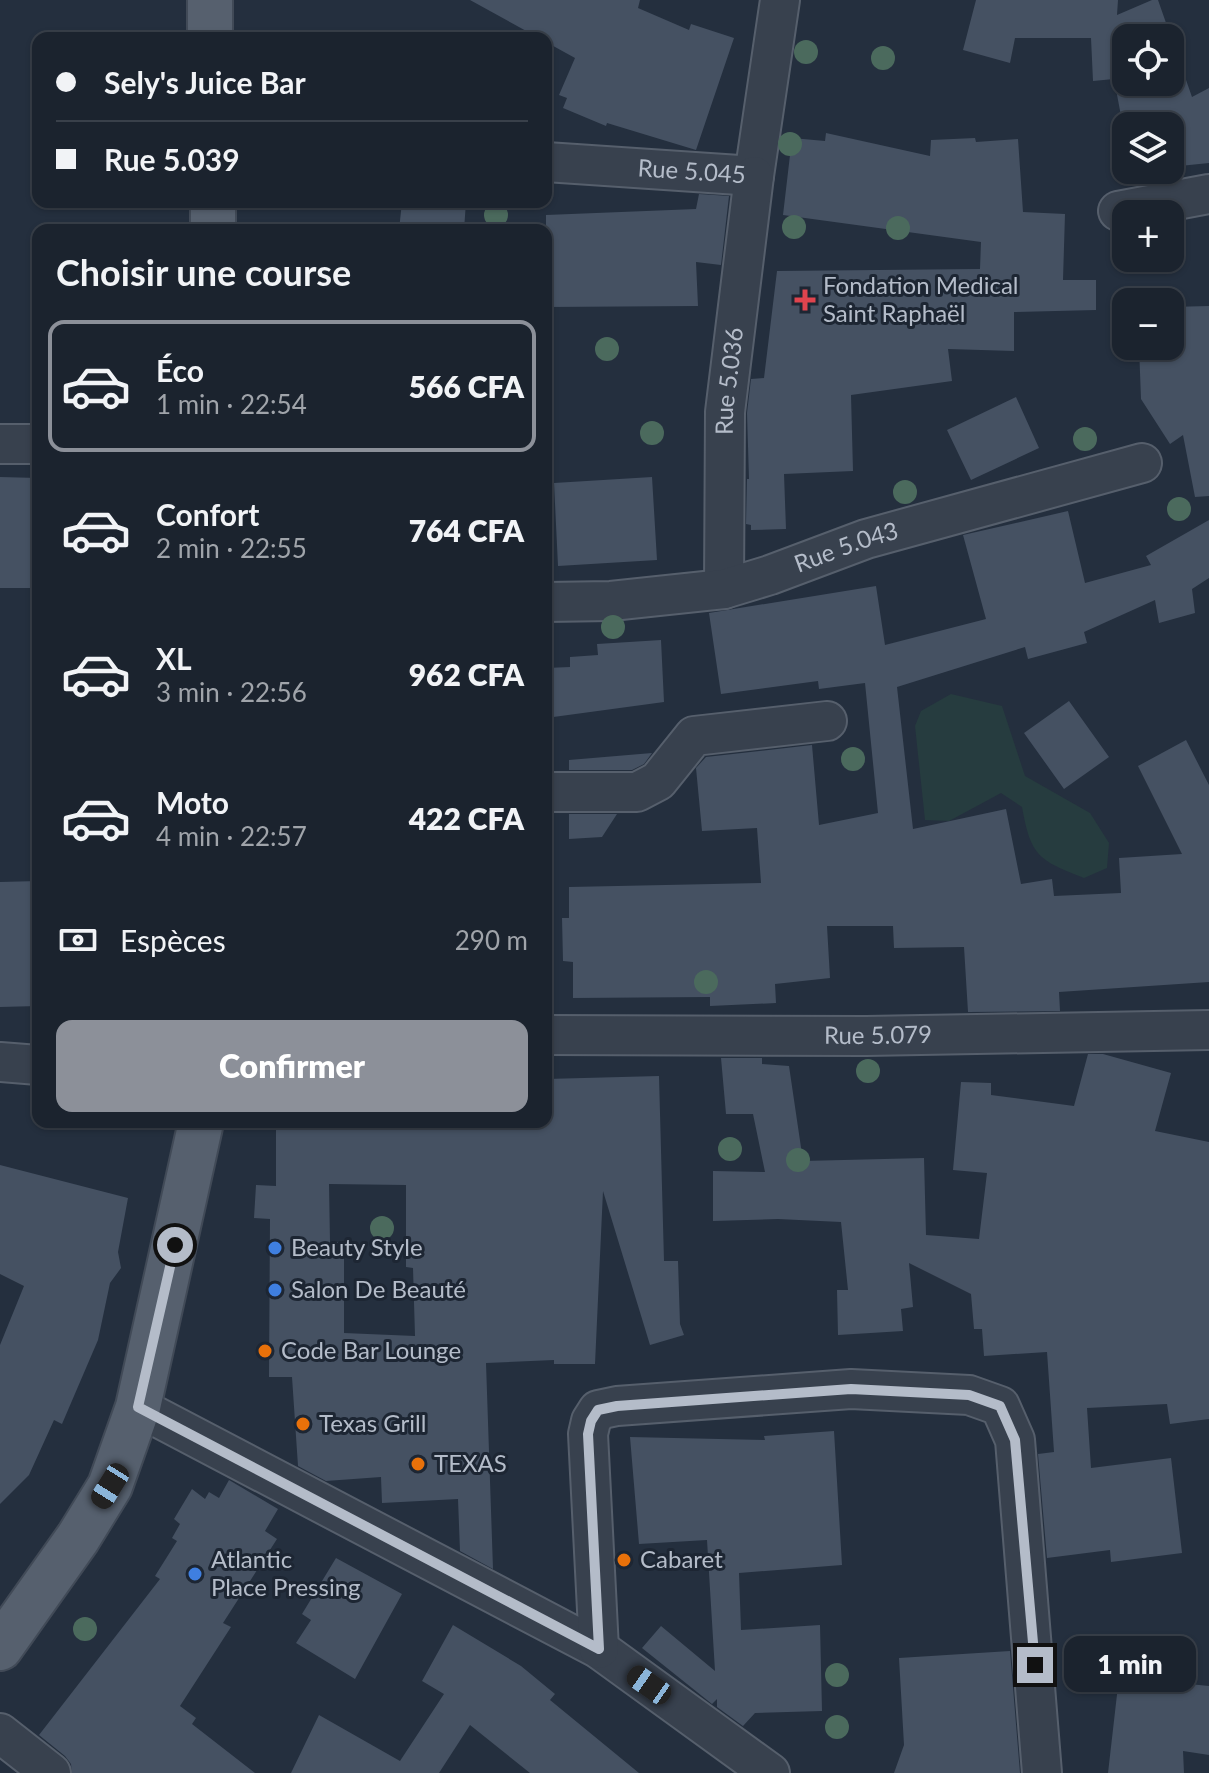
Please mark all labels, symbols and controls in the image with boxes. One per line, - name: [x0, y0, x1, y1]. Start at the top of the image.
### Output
- map controls: [1112, 24, 1184, 360]
- button: locate: [1112, 24, 1184, 96]
- text: Sely's Juice Bar: [104, 64, 306, 100]
- button: layers: [1112, 112, 1184, 184]
- text: Rue 5.039: [104, 141, 240, 177]
- street label: Rue 5.045: [637, 152, 747, 188]
- button: +: [1112, 200, 1184, 272]
- text: Choisir une course: [56, 250, 351, 294]
- place label: Fondation Medical Saint Raphaël: [823, 270, 1019, 327]
- button: −: [1112, 288, 1184, 360]
- marker: Fondation Medical Saint Raphaël: [794, 289, 816, 311]
- street label: Rue 5.036: [709, 326, 748, 435]
- icon: car: [60, 350, 132, 422]
- text: Éco: [156, 352, 204, 388]
- text: 566 CFA: [409, 368, 524, 404]
- text: 1 min · 22:54: [156, 388, 307, 420]
- icon: car: [60, 494, 132, 566]
- text: Confort: [156, 496, 259, 532]
- text: 764 CFA: [409, 512, 524, 548]
- street label: Rue 5.043: [790, 515, 901, 578]
- text: 2 min · 22:55: [156, 532, 307, 564]
- icon: car: [60, 638, 132, 710]
- text: XL: [156, 640, 192, 676]
- text: 962 CFA: [409, 656, 524, 692]
- text: 3 min · 22:56: [156, 676, 307, 708]
- icon: car: [60, 782, 132, 854]
- text: Moto: [156, 784, 229, 820]
- text: 422 CFA: [409, 800, 524, 836]
- text: 4 min · 22:57: [156, 820, 307, 852]
- icon: cash: [56, 918, 100, 962]
- text: Espèces: [120, 922, 226, 958]
- text: 290 m: [455, 924, 528, 956]
- street label: Rue 5.079: [824, 1019, 932, 1049]
- button: Confirmer: [56, 1020, 528, 1112]
- route start: [157, 1227, 193, 1263]
- place label: Beauty Style: [291, 1232, 423, 1261]
- marker: Beauty Style: [266, 1239, 284, 1257]
- place label: Salon De Beauté: [291, 1274, 466, 1303]
- marker: Salon De Beauté: [266, 1281, 284, 1299]
- place label: Code Bar Lounge: [281, 1335, 461, 1364]
- marker: Code Bar Lounge: [256, 1342, 274, 1360]
- place label: Texas Grill: [319, 1408, 426, 1437]
- marker: Texas Grill: [294, 1415, 312, 1433]
- place label: TEXAS: [434, 1448, 507, 1477]
- marker: TEXAS: [409, 1455, 427, 1473]
- car: [87, 1459, 133, 1513]
- place label: Atlantic Place Pressing: [211, 1544, 361, 1601]
- place label: Cabaret: [640, 1544, 723, 1573]
- marker: Cabaret: [615, 1551, 633, 1569]
- marker: Atlantic Place Pressing: [186, 1565, 204, 1583]
- callout: 1 min: [1063, 1637, 1195, 1693]
- route end: [1017, 1647, 1053, 1683]
- text: 1 min: [1098, 1648, 1162, 1680]
- car: [622, 1661, 676, 1709]

